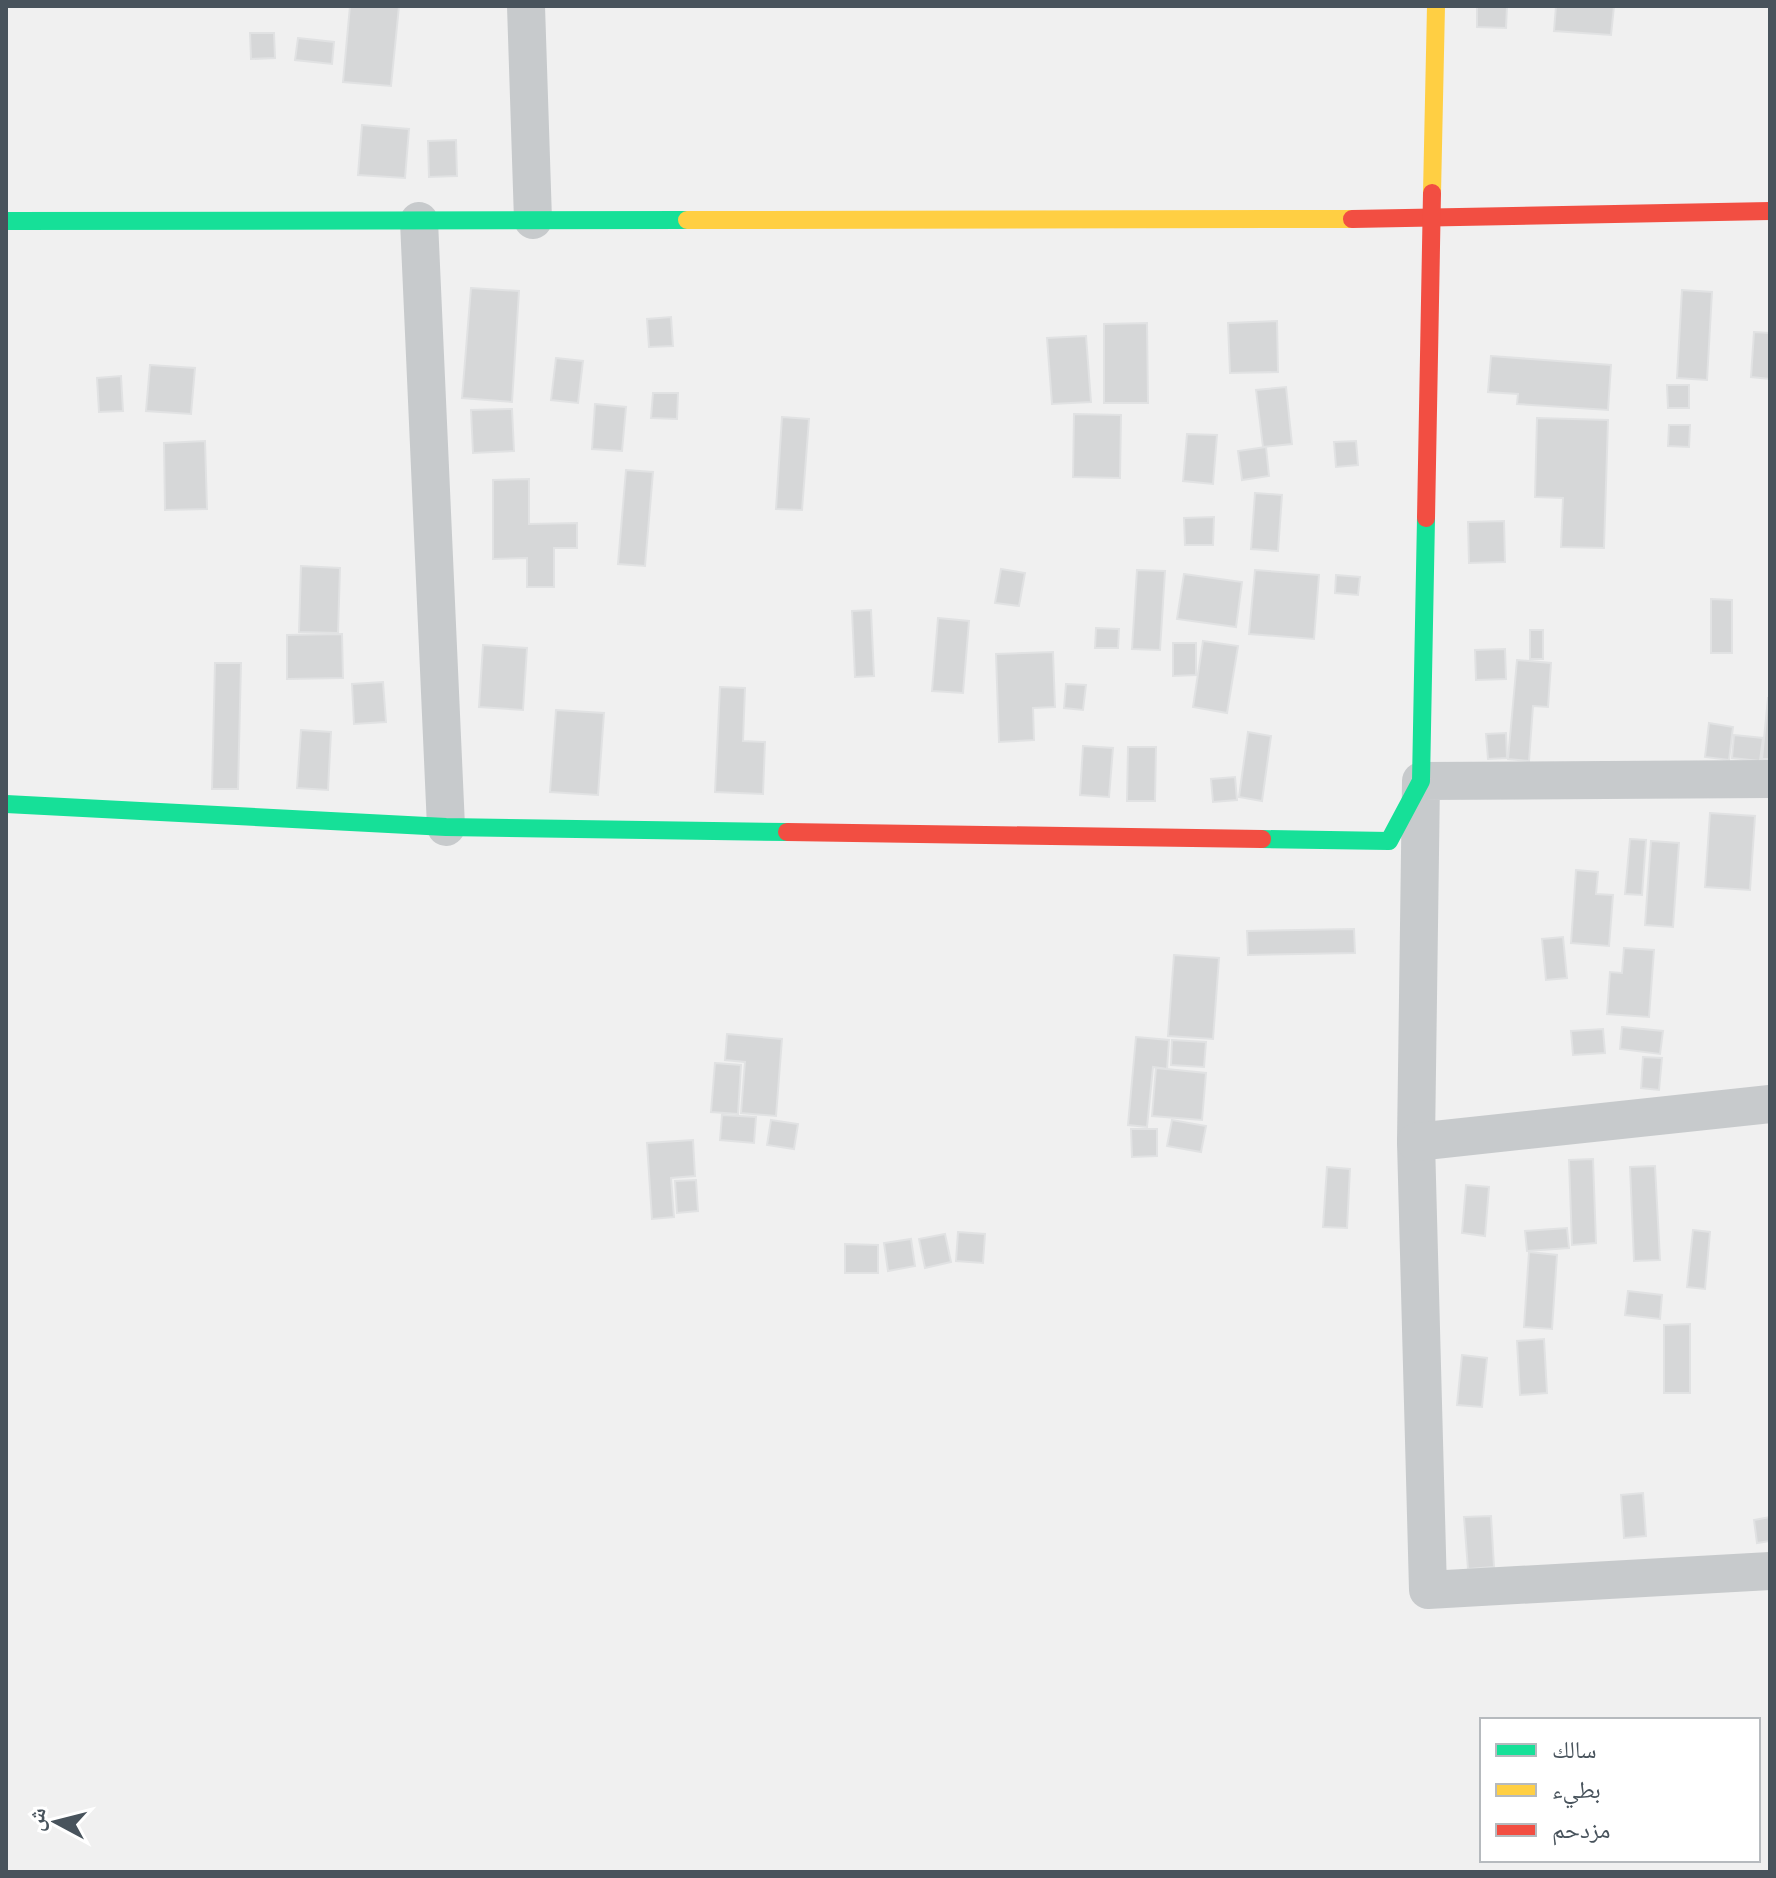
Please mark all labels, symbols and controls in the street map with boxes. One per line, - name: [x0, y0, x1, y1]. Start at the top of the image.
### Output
- legend: [1480, 1718, 1760, 1862]
- text: سالك: [1552, 1732, 1597, 1765]
- text: بطيء: [1552, 1772, 1601, 1809]
- north arrow: [16, 1782, 96, 1862]
- text: ش: [20, 1806, 52, 1833]
- text: مزدحم: [1552, 1812, 1611, 1846]

